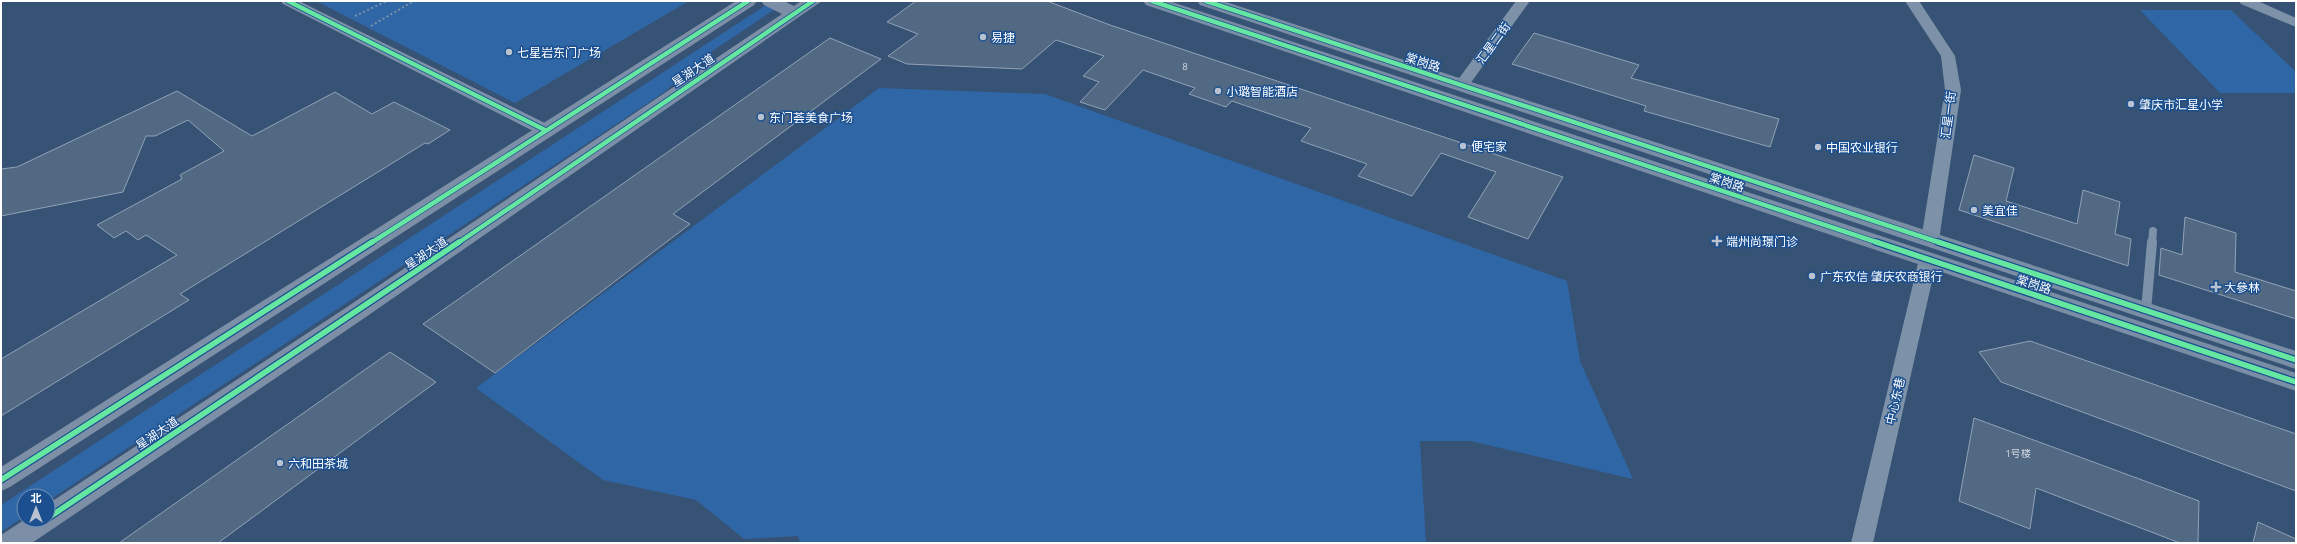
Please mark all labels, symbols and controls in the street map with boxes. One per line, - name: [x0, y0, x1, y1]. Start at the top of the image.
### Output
- street label: 汇星二街: [1474, 20, 1512, 66]
- place label: 易捷: [991, 31, 1015, 44]
- marker: 易捷: [978, 32, 988, 42]
- place label: 七星岩东门广场: [517, 46, 601, 59]
- marker: 七星岩东门广场: [504, 47, 514, 57]
- street label: 棠岗路: [1404, 50, 1442, 74]
- street label: 星湖大道: [669, 51, 717, 89]
- house number: 8: [1182, 61, 1188, 72]
- place label: 小璐智能酒店: [1226, 85, 1298, 98]
- marker: 小璐智能酒店: [1213, 86, 1223, 96]
- street label: 汇星一街: [1939, 90, 1957, 140]
- place label: 肇庆市汇星小学: [2139, 98, 2223, 111]
- marker: 肇庆市汇星小学: [2126, 99, 2136, 109]
- place label: 东门荟美食广场: [769, 111, 853, 124]
- marker: 东门荟美食广场: [756, 112, 766, 122]
- place label: 便宅家: [1471, 140, 1507, 153]
- marker: 便宅家: [1458, 141, 1468, 151]
- place label: 中国农业银行: [1826, 141, 1898, 154]
- marker: 中国农业银行: [1813, 142, 1823, 152]
- street label: 棠岗路: [1708, 170, 1746, 194]
- place label: 美宜佳: [1982, 204, 2018, 217]
- marker: 美宜佳: [1969, 205, 1979, 215]
- street label: 星湖大道: [402, 234, 450, 272]
- marker: 端州尚璟门诊: [1711, 235, 1723, 247]
- place label: 端州尚璟门诊: [1726, 235, 1798, 248]
- place label: 广东农信 肇庆农商银行: [1820, 270, 1943, 283]
- marker: 广东农信 肇庆农商银行: [1807, 271, 1817, 281]
- street label: 棠岗路: [2015, 272, 2053, 296]
- place label: 大參林: [2224, 281, 2260, 294]
- marker: 大參林: [2211, 282, 2221, 292]
- street label: 中心东巷: [1883, 376, 1907, 426]
- street label: 星湖大道: [133, 414, 181, 452]
- house number: 1号楼: [2005, 448, 2031, 459]
- place label: 六和田茶城: [288, 457, 348, 470]
- marker: 六和田茶城: [275, 458, 285, 468]
- north arrow: [16, 488, 56, 528]
- text: 北: [31, 492, 42, 504]

